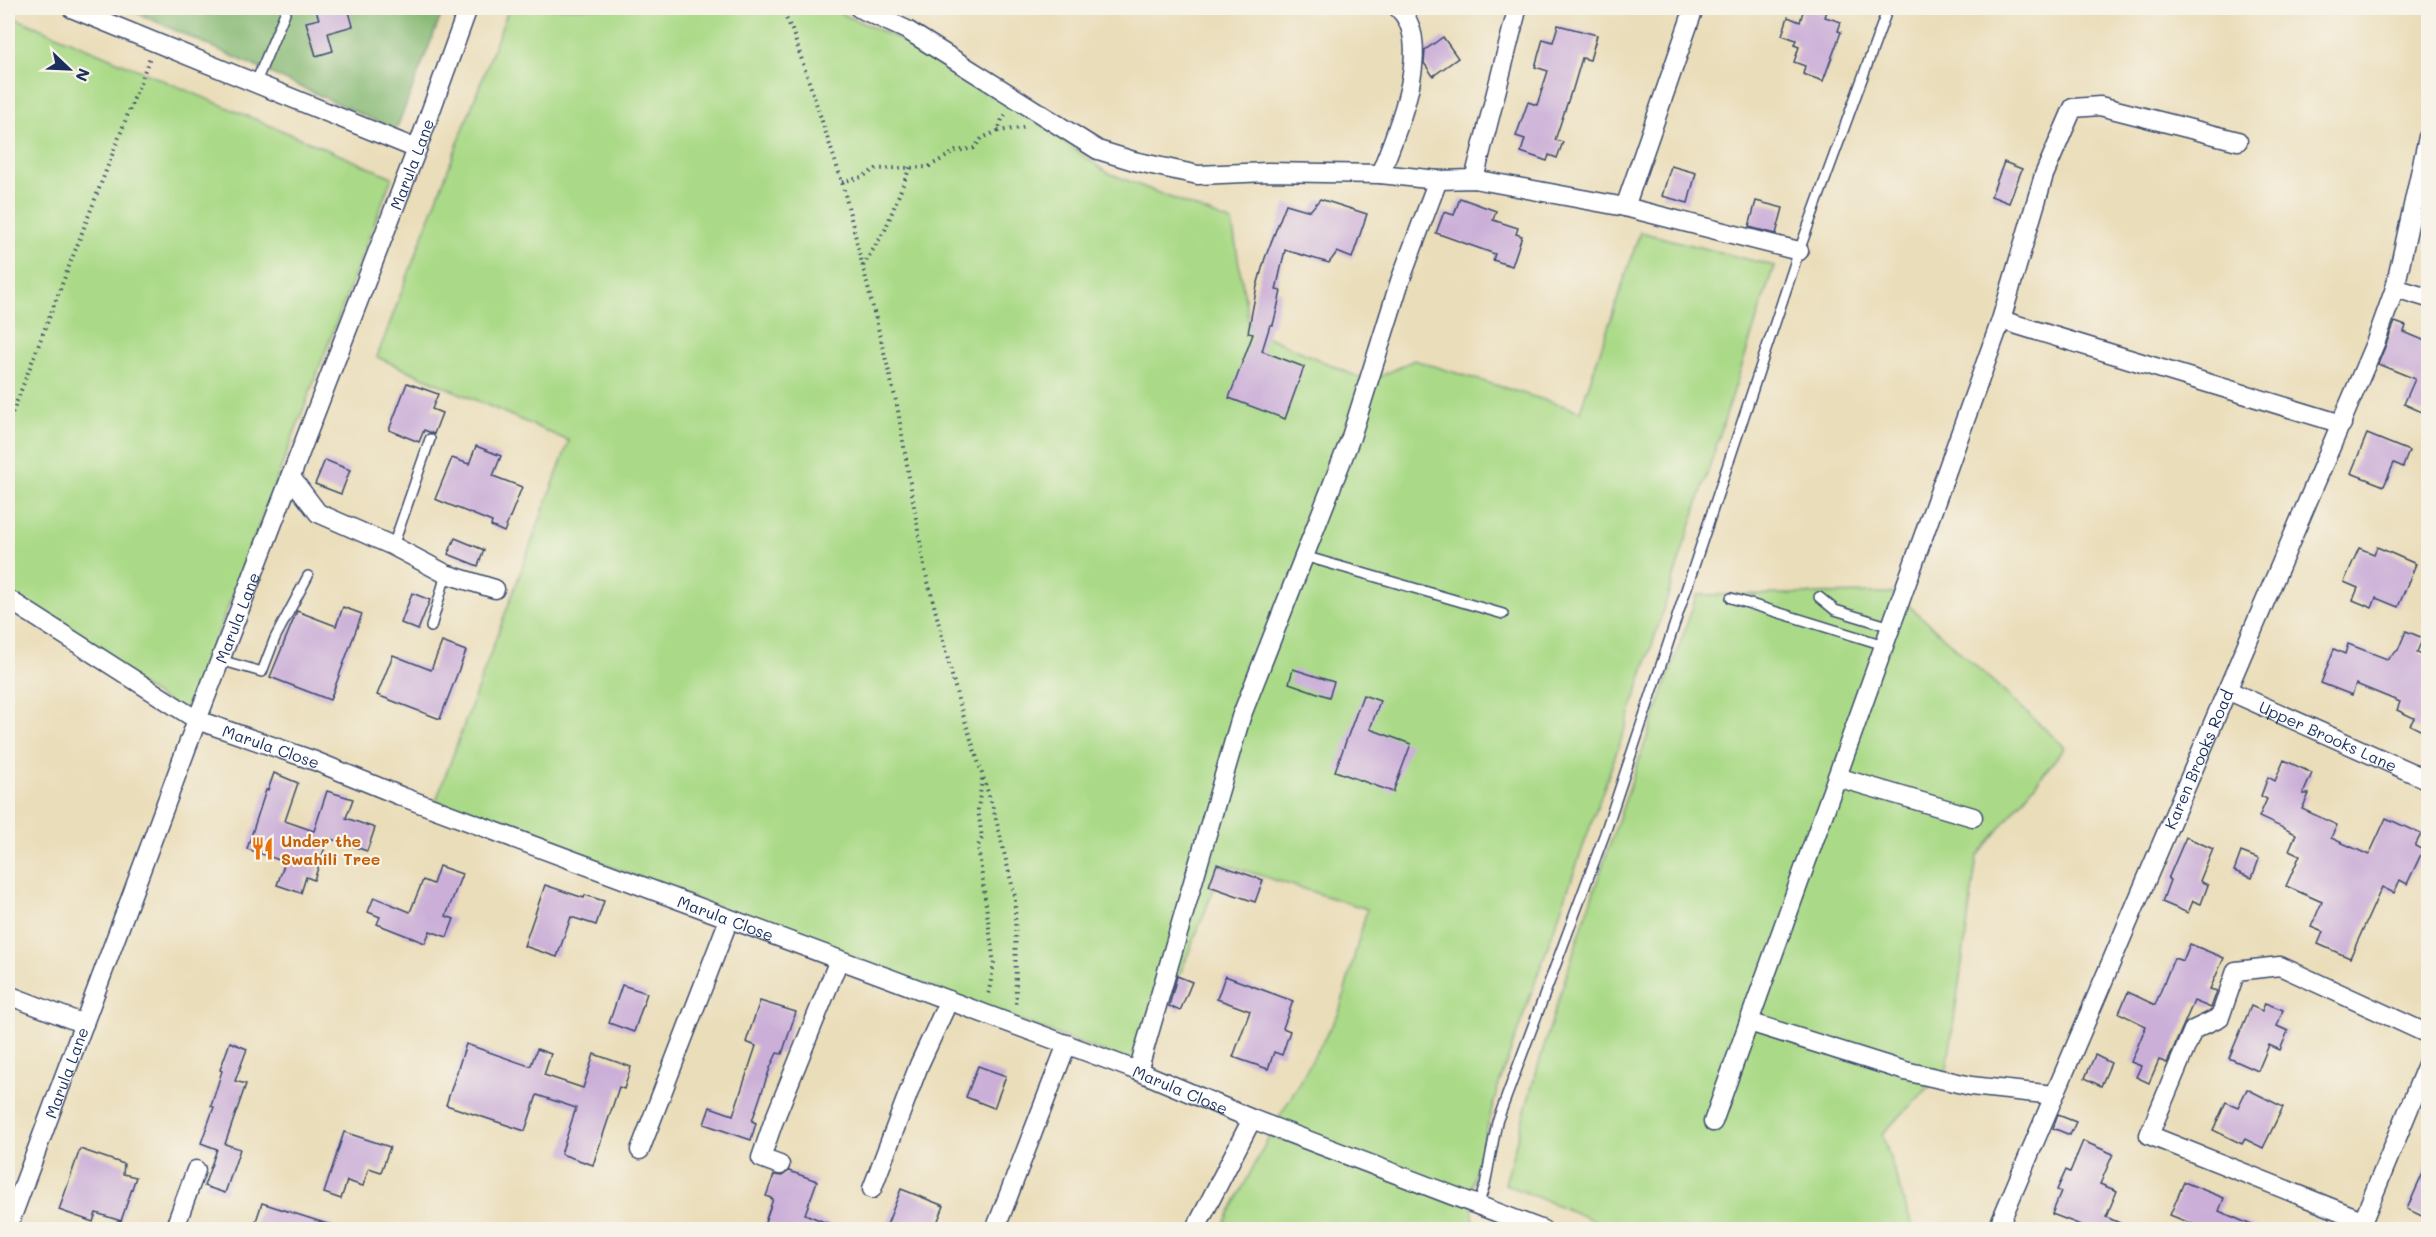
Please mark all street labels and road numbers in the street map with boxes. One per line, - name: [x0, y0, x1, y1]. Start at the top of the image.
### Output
- street label: Marula Lane: [384, 115, 438, 212]
- street label: Marula Lane: [209, 569, 264, 666]
- street label: Karen Brooks Road: [2159, 686, 2237, 832]
- street label: Upper Brooks Lane: [2256, 695, 2401, 775]
- street label: Marula Close: [220, 719, 323, 772]
- street label: Marula Close: [675, 890, 777, 945]
- street label: Marula Lane: [39, 1024, 92, 1121]
- street label: Marula Close: [1130, 1060, 1231, 1118]

